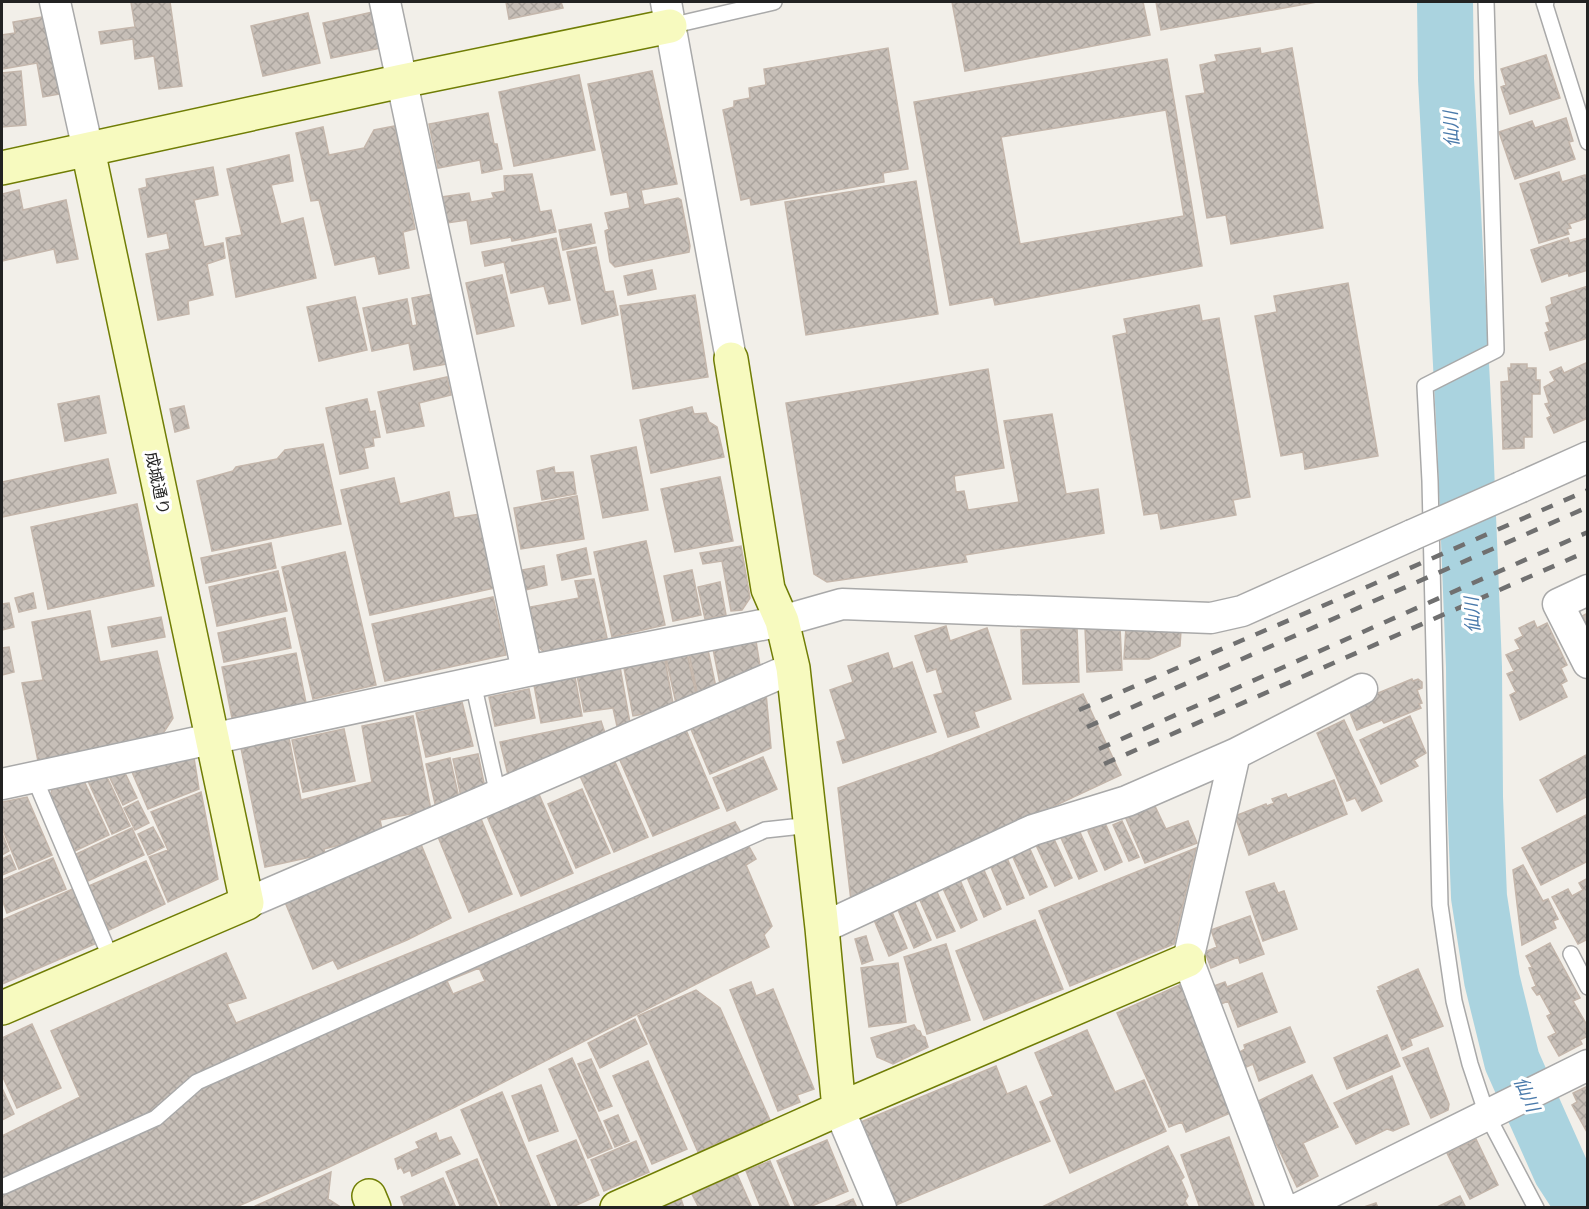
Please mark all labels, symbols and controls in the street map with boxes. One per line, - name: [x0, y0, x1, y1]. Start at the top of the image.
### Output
- water label: 仙川: [1436, 108, 1465, 148]
- street label: 成城通り: [140, 449, 176, 517]
- water label: 仙川: [1457, 594, 1486, 634]
- water label: 仙川: [1507, 1072, 1547, 1118]

